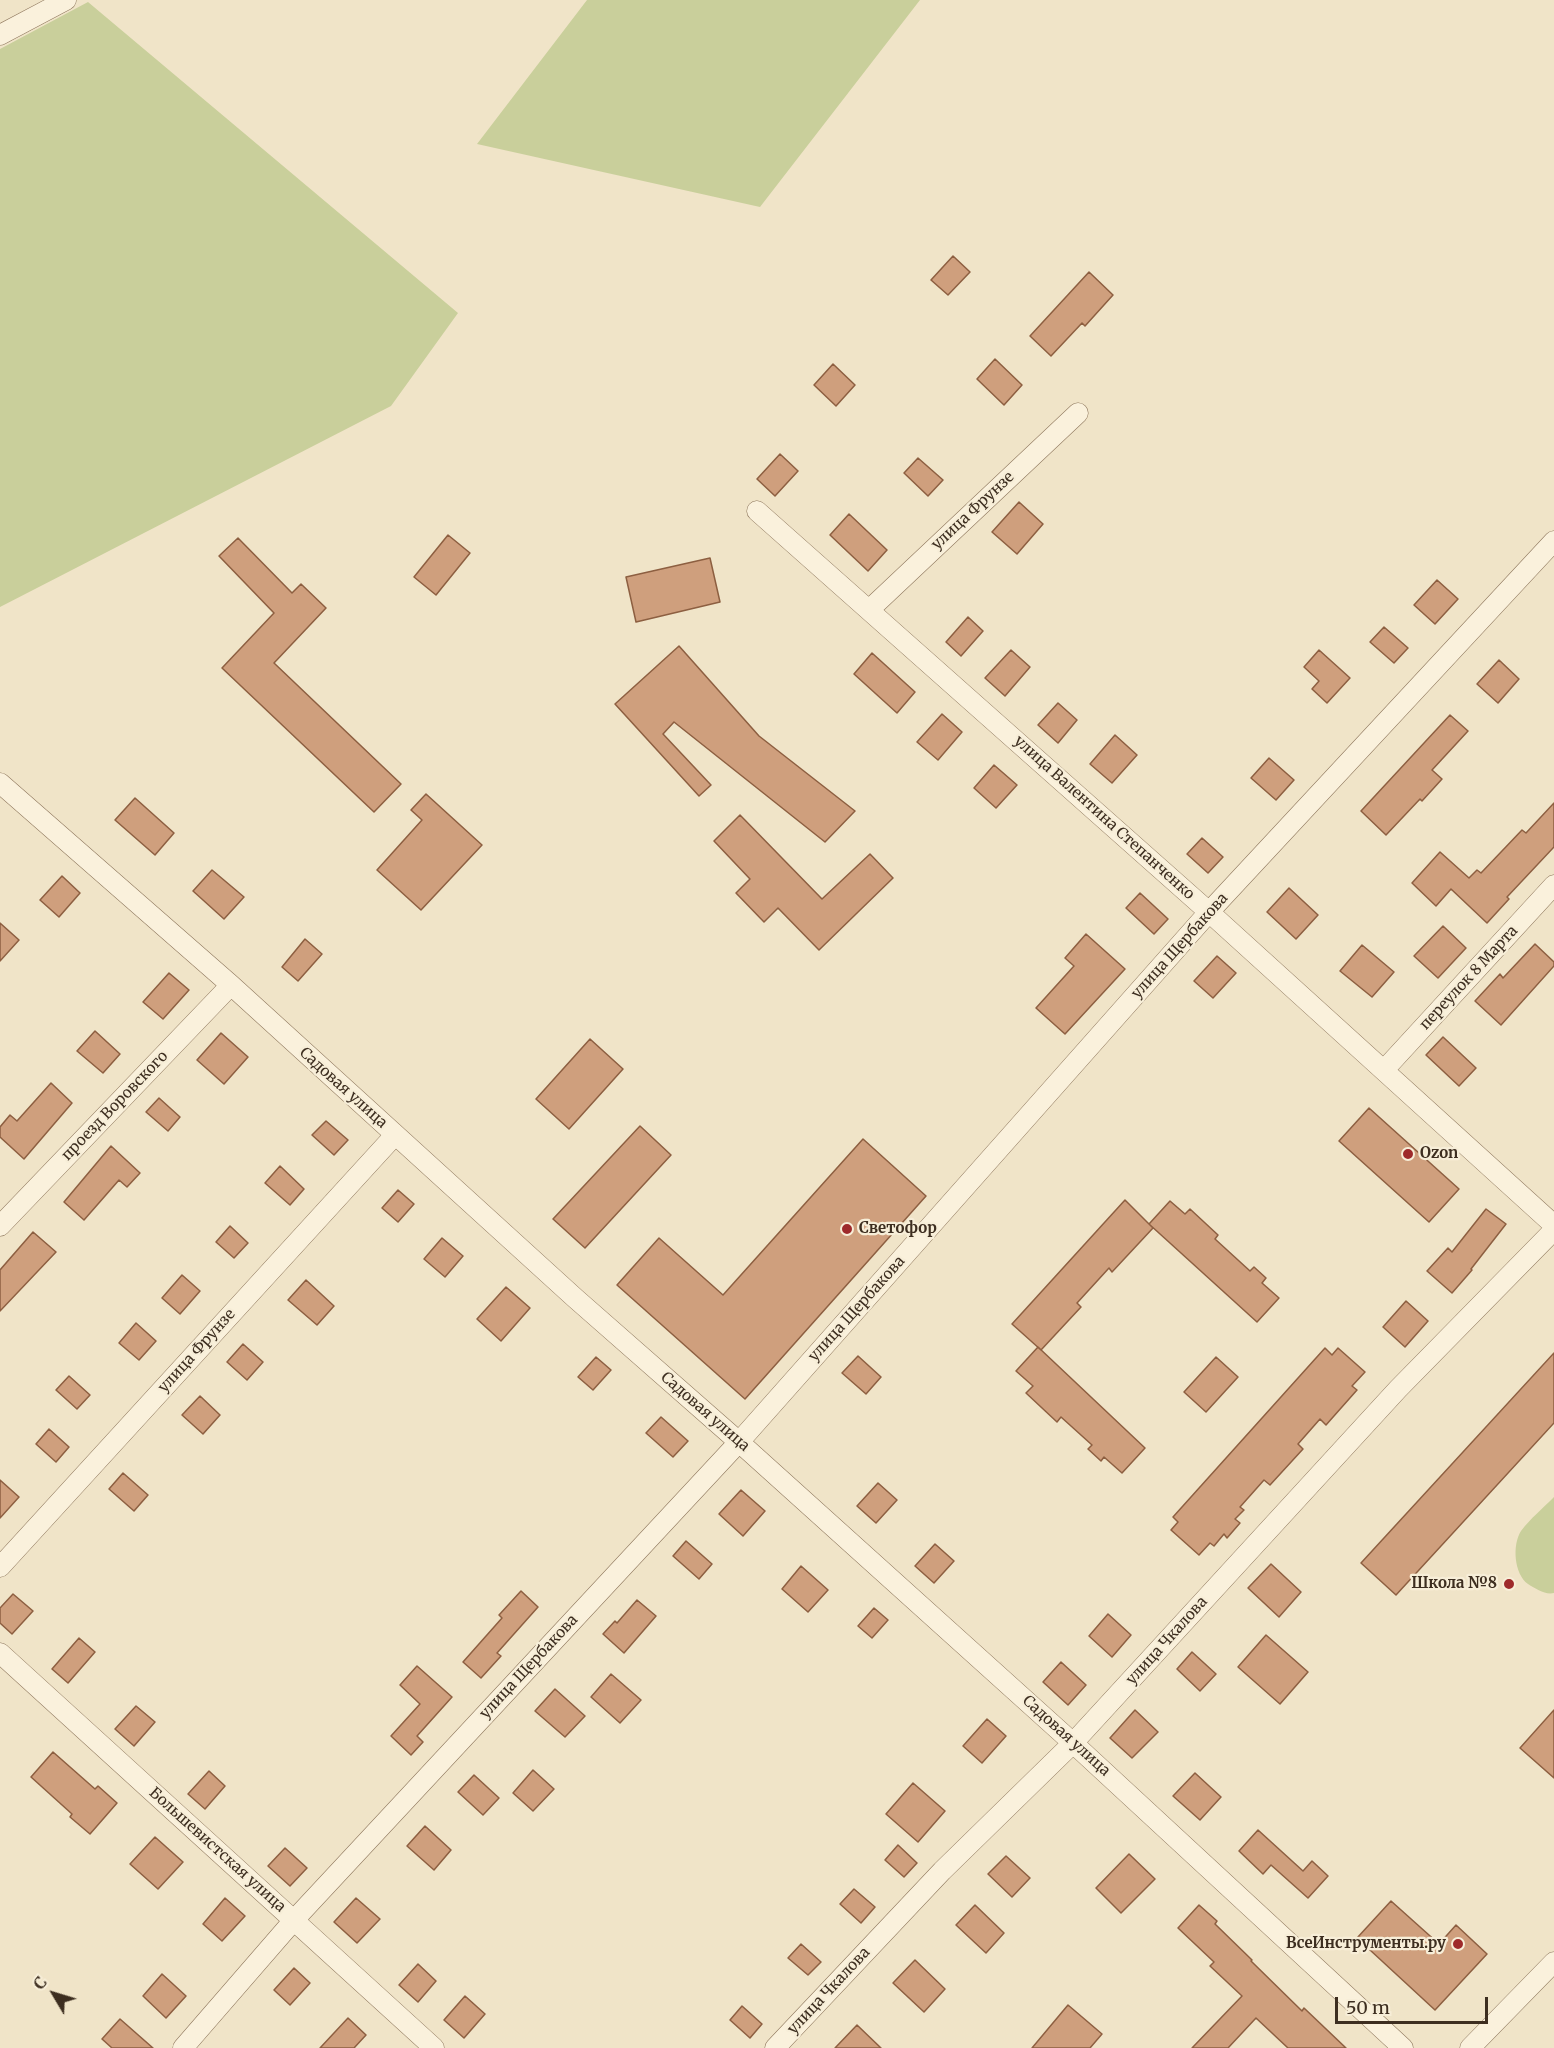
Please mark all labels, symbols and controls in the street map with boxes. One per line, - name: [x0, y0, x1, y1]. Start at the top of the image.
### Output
- street label: улица Фрунзе: [928, 468, 1018, 554]
- street label: улица Валентина Степанченко: [1010, 732, 1198, 904]
- street label: улица Щербакова: [1128, 890, 1232, 1002]
- street label: переулок 8 Марта: [1416, 922, 1522, 1034]
- street label: Садовая улица: [295, 1044, 391, 1132]
- street label: проезд Воровского: [58, 1048, 172, 1164]
- place label: Ozon: [1420, 1145, 1458, 1163]
- marker: Ozon: [1401, 1147, 1415, 1161]
- place label: Светофор: [859, 1220, 937, 1238]
- marker: Светофор: [840, 1222, 854, 1236]
- street label: улица Щербакова: [805, 1253, 909, 1365]
- street label: улица Фрунзе: [155, 1305, 239, 1397]
- street label: Садовая улица: [657, 1369, 753, 1455]
- place label: Школа №8: [1411, 1575, 1497, 1593]
- marker: Школа №8: [1502, 1577, 1516, 1591]
- street label: улица Чкалова: [1123, 1593, 1211, 1689]
- street label: улица Щербакова: [476, 1611, 582, 1723]
- street label: Садовая улица: [1018, 1692, 1114, 1780]
- street label: Большевистская улица: [145, 1784, 289, 1916]
- place label: ВсеИнструменты.ру: [1286, 1935, 1446, 1953]
- marker: ВсеИнструменты.ру: [1451, 1937, 1465, 1951]
- street label: улица Чкалова: [784, 1944, 874, 2038]
- north arrow: [24, 1964, 84, 2024]
- text: С: [29, 1973, 51, 1993]
- scale bar: [1338, 1985, 1491, 2023]
- text: 50 m: [1346, 1996, 1390, 2019]

